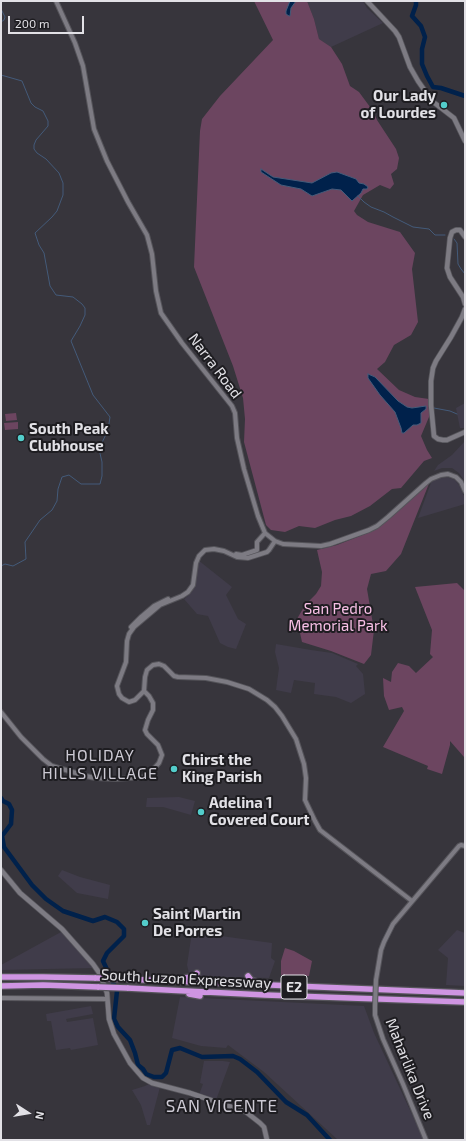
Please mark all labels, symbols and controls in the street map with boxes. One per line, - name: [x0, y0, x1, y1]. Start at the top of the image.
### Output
- scale bar: [10, 8, 86, 34]
- text: 200 m: [15, 16, 49, 30]
- place label: Our Lady of Lourdes: [360, 87, 436, 122]
- marker: Our Lady of Lourdes: [439, 100, 449, 110]
- street label: Narra Road: [185, 330, 245, 402]
- place label: South Peak Clubhouse: [29, 420, 109, 455]
- marker: South Peak Clubhouse: [16, 433, 26, 443]
- park label: San Pedro Memorial Park: [288, 600, 388, 635]
- district label: HOLIDAY HILLS VILLAGE: [42, 746, 158, 784]
- place label: Chirst the King Parish: [182, 751, 262, 786]
- marker: Chirst the King Parish: [169, 764, 179, 774]
- place label: Adelina 1 Covered Court: [209, 794, 309, 829]
- marker: Adelina 1 Covered Court: [196, 807, 206, 817]
- place label: Saint Martin De Porres: [153, 905, 241, 940]
- marker: Saint Martin De Porres: [140, 918, 150, 928]
- street label: South Luzon Expressway: [100, 966, 272, 992]
- road number: E2: [281, 975, 307, 999]
- street label: Maharlika Drive: [382, 1016, 438, 1122]
- north arrow: [8, 1093, 48, 1133]
- district label: SAN VICENTE: [166, 1096, 278, 1116]
- text: N: [33, 1110, 47, 1121]

